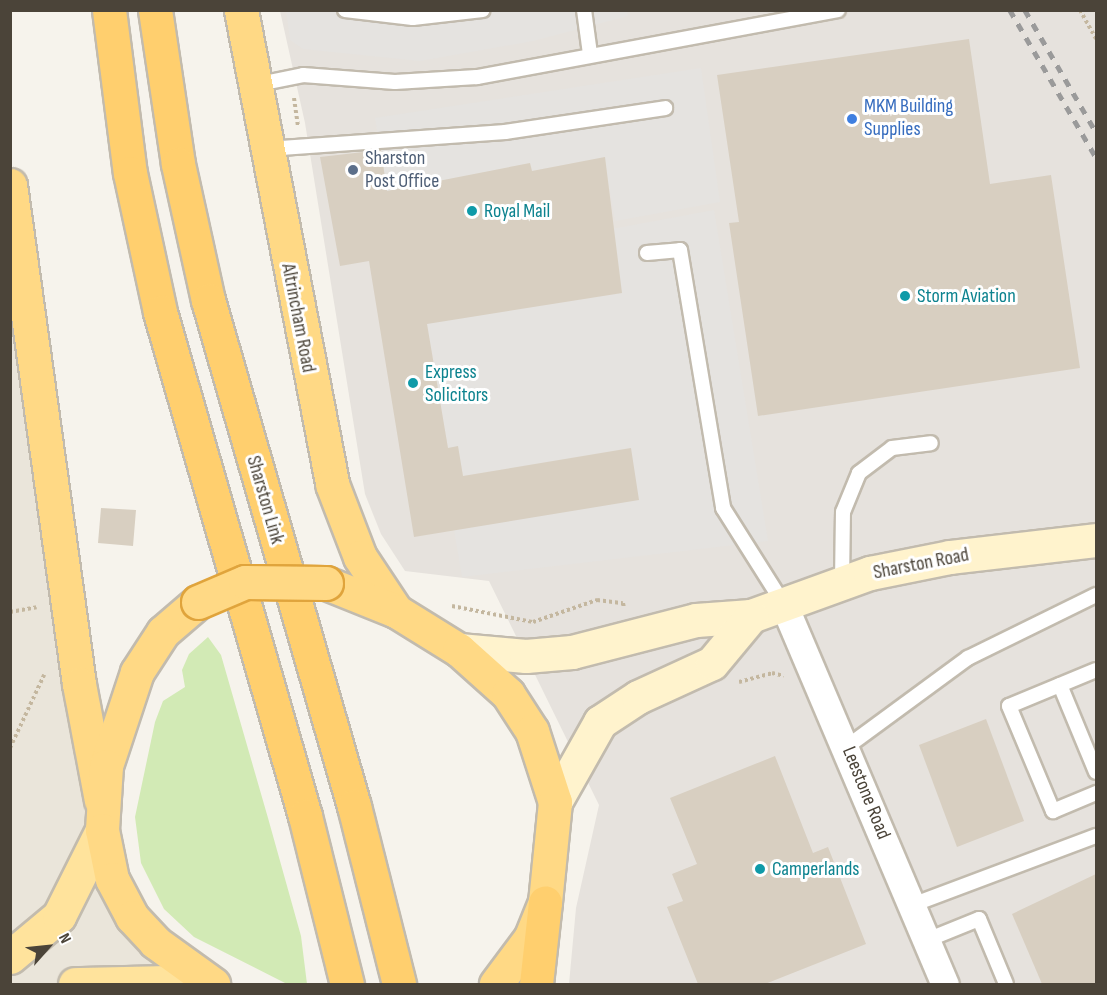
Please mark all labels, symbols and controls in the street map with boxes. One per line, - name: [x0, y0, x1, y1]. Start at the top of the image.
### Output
- place label: MKM Building Supplies: [864, 95, 953, 142]
- marker: MKM Building Supplies: [845, 112, 859, 126]
- place label: Sharston Post Office: [365, 146, 439, 193]
- marker: Sharston Post Office: [346, 163, 360, 177]
- place label: Royal Mail: [484, 199, 550, 223]
- marker: Royal Mail: [465, 204, 479, 218]
- street label: Altrincham Road: [276, 262, 320, 374]
- place label: Storm Aviation: [917, 284, 1016, 308]
- marker: Storm Aviation: [898, 289, 912, 303]
- place label: Express Solicitors: [425, 360, 488, 407]
- marker: Express Solicitors: [406, 376, 420, 390]
- street label: Sharston Link: [241, 453, 289, 547]
- street label: Sharston Road: [871, 543, 971, 585]
- street label: Leestone Road: [837, 743, 895, 843]
- place label: Camperlands: [772, 857, 859, 881]
- marker: Camperlands: [753, 862, 767, 876]
- north arrow: [18, 917, 78, 977]
- text: N: [54, 930, 75, 947]

